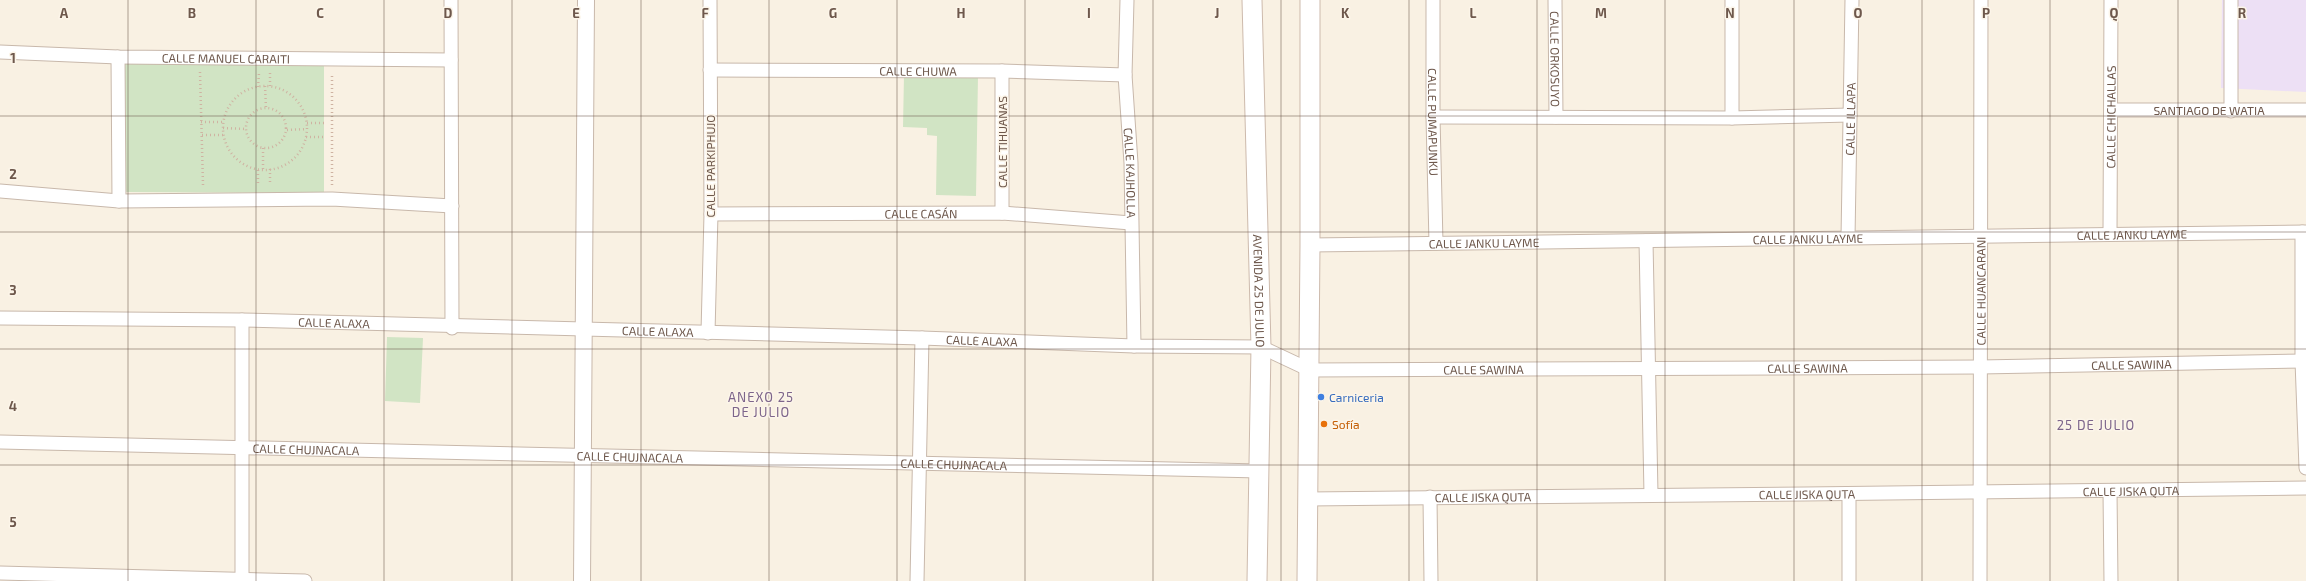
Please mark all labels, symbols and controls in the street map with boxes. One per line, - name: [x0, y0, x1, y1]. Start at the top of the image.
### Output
- text: A: [60, 5, 69, 21]
- text: B: [188, 5, 196, 21]
- text: C: [316, 5, 324, 21]
- text: D: [444, 5, 453, 21]
- text: E: [572, 5, 580, 21]
- text: F: [701, 5, 709, 21]
- text: G: [829, 5, 837, 21]
- text: H: [957, 5, 966, 21]
- text: I: [1087, 5, 1091, 21]
- text: J: [1215, 5, 1219, 21]
- text: K: [1341, 5, 1350, 21]
- text: L: [1470, 5, 1477, 21]
- text: M: [1595, 5, 1607, 21]
- text: N: [1725, 5, 1735, 21]
- text: O: [1854, 5, 1863, 21]
- text: P: [1982, 5, 1990, 21]
- text: Q: [2110, 5, 2119, 22]
- text: R: [2238, 5, 2247, 21]
- street label: CALLE ORKOSUYO: [1548, 11, 1563, 107]
- text: 1: [10, 50, 16, 66]
- street label: CALLE MANUEL CARAITI: [162, 50, 290, 66]
- street label: CALLE CHUWA: [879, 64, 957, 78]
- street label: CALLE CHICHALLAS: [2103, 65, 2118, 169]
- street label: CALLE PUMAPUNKU: [1426, 68, 1441, 176]
- street label: CALLE ILLAPA: [1842, 82, 1858, 156]
- street label: CALLE TIHUANAS: [995, 96, 1009, 188]
- street label: SANTIAGO DE WATIA: [2153, 103, 2265, 117]
- street label: CALLE PARKIPHUJO: [703, 115, 717, 217]
- street label: CALLE KAJHOLLA: [1122, 127, 1139, 219]
- text: 2: [9, 166, 17, 182]
- street label: CALLE CASÁN: [884, 206, 958, 220]
- street label: CALLE JANKU LAYME: [2076, 227, 2188, 242]
- street label: CALLE JANKU LAYME: [1753, 231, 1864, 246]
- street label: AVENIDA 25 DE JULIO: [1251, 234, 1268, 348]
- street label: CALLE JANKU LAYME: [1429, 235, 1540, 250]
- street label: CALLE HUANCARANI: [1973, 237, 1988, 345]
- text: 3: [9, 282, 17, 298]
- street label: CALLE ALAXA: [298, 314, 371, 330]
- street label: CALLE ALAXA: [622, 323, 694, 339]
- street label: CALLE ALAXA: [946, 332, 1018, 349]
- street label: CALLE SAWINA: [2091, 356, 2172, 372]
- street label: CALLE SAWINA: [1767, 361, 1848, 375]
- street label: CALLE SAWINA: [1443, 362, 1524, 376]
- district label: ANEXO 25 DE JULIO: [728, 389, 794, 420]
- place label: Carniceria: [1329, 390, 1384, 404]
- marker: Carniceria: [1316, 392, 1326, 402]
- text: 4: [9, 398, 17, 414]
- place label: Sofía: [1332, 417, 1360, 431]
- district label: 25 DE JULIO: [2057, 417, 2135, 433]
- marker: Sofía: [1319, 419, 1329, 429]
- street label: CALLE CHUJNACALA: [252, 441, 360, 457]
- street label: CALLE CHUJNACALA: [576, 448, 684, 465]
- street label: CALLE CHUJNACALA: [900, 456, 1008, 472]
- street label: CALLE JISKA QUTA: [2083, 483, 2180, 498]
- street label: CALLE JISKA QUTA: [1759, 486, 1856, 502]
- street label: CALLE JISKA QUTA: [1435, 489, 1532, 505]
- text: 5: [9, 514, 17, 530]

